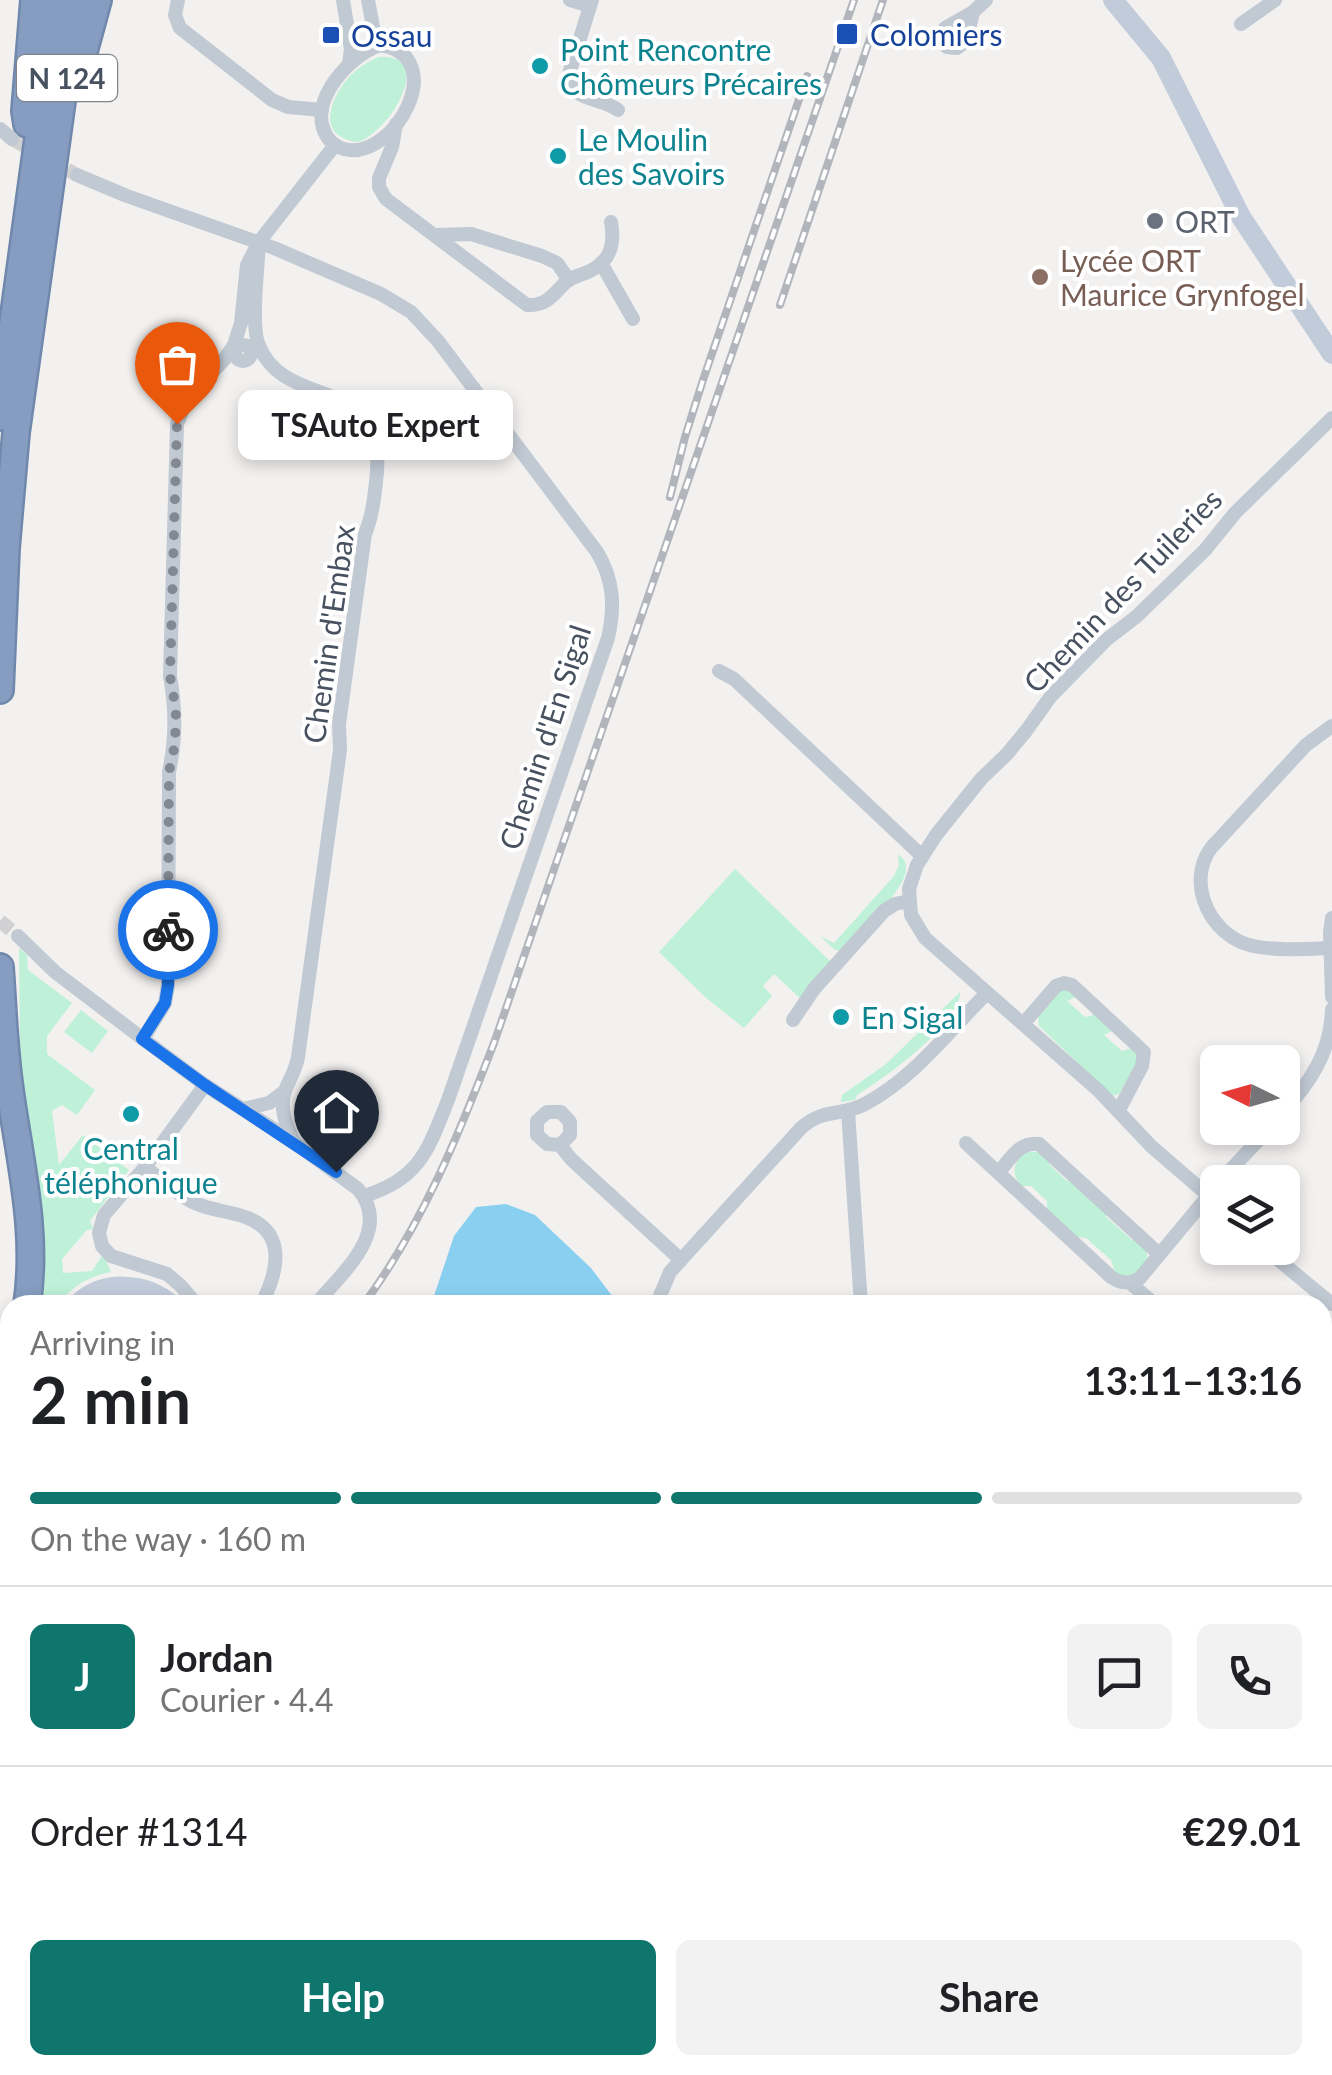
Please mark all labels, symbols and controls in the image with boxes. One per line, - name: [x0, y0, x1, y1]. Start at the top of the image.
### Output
- place label: Colomiers: [870, 16, 1002, 52]
- place label: Ossau: [351, 17, 432, 53]
- marker: Colomiers: [834, 21, 860, 47]
- marker: Ossau: [320, 24, 342, 46]
- place label: Point Rencontre Chômeurs Précaires: [560, 31, 822, 101]
- road number: N 124: [17, 55, 117, 101]
- marker: Point Rencontre Chômeurs Précaires: [529, 55, 551, 77]
- place label: Le Moulin des Savoirs: [578, 121, 725, 191]
- marker: Le Moulin des Savoirs: [547, 145, 569, 167]
- place label: ORT: [1175, 203, 1235, 239]
- marker: ORT: [1144, 210, 1166, 232]
- place label: Lycée ORT Maurice Grynfogel: [1060, 242, 1305, 312]
- marker: Lycée ORT Maurice Grynfogel: [1029, 266, 1051, 288]
- pin: [135, 322, 220, 425]
- icon: bag: [150, 337, 205, 392]
- callout: TSAuto Expert: [237, 389, 512, 459]
- text: TSAuto Expert: [271, 405, 480, 444]
- street label: Chemin des Tuileries: [1015, 480, 1229, 700]
- street label: Chemin d'Embax: [295, 522, 361, 745]
- street label: Chemin d'En Sigal: [491, 620, 597, 854]
- courier: [118, 880, 218, 980]
- icon: bike: [141, 903, 196, 958]
- place label: En Sigal: [861, 999, 963, 1035]
- marker: En Sigal: [830, 1006, 852, 1028]
- north arrow: [1200, 1045, 1300, 1145]
- map controls: [1200, 1045, 1300, 1265]
- pin: [294, 1070, 379, 1173]
- icon: home: [309, 1085, 364, 1140]
- marker: Central téléphonique: [120, 1103, 142, 1125]
- place label: Central téléphonique: [44, 1130, 218, 1200]
- button: layers: [1200, 1165, 1300, 1265]
- text: Arriving in: [30, 1323, 175, 1362]
- text: 13:11–13:16: [1084, 1357, 1302, 1403]
- text: 2 min: [30, 1360, 191, 1438]
- text: On the way · 160 m: [30, 1519, 306, 1558]
- button: chat: [1067, 1624, 1172, 1729]
- button: phone: [1197, 1624, 1302, 1729]
- text: Jordan: [160, 1634, 273, 1680]
- text: J: [74, 1653, 91, 1699]
- text: Courier · 4.4: [160, 1680, 334, 1719]
- text: Order #1314: [30, 1808, 247, 1854]
- text: €29.01: [1183, 1808, 1302, 1854]
- button: Help: [30, 1940, 656, 2055]
- button: Share: [676, 1940, 1302, 2055]

